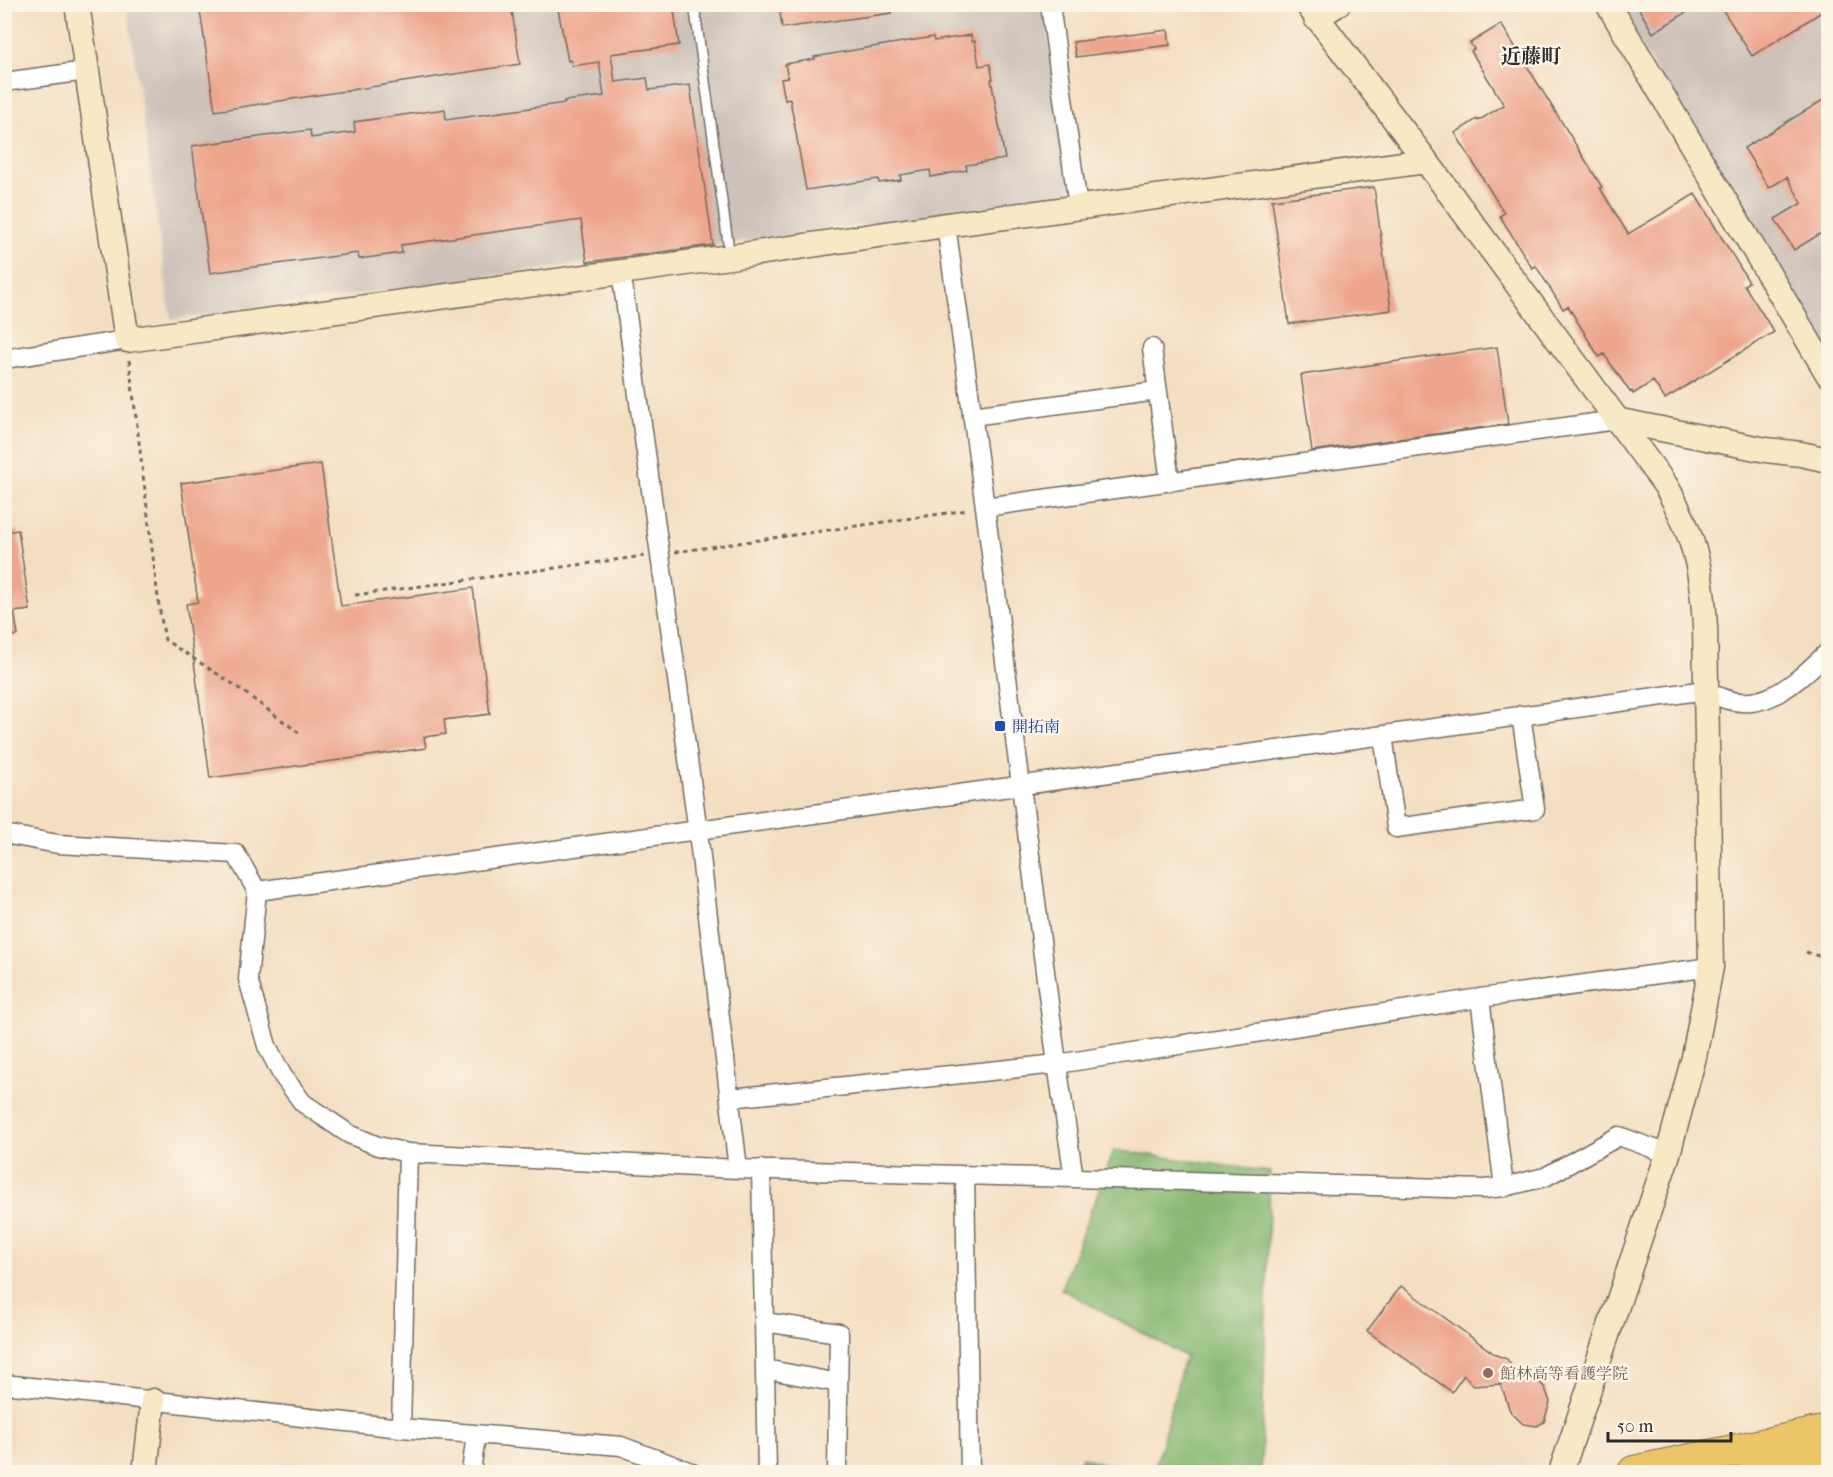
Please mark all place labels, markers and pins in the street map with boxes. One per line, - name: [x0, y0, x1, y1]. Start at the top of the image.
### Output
- place label: 開拓南: [1012, 717, 1060, 736]
- marker: 開拓南: [993, 719, 1007, 733]
- place label: 館林高等看護学院: [1500, 1364, 1628, 1383]
- marker: 館林高等看護学院: [1481, 1366, 1495, 1380]

